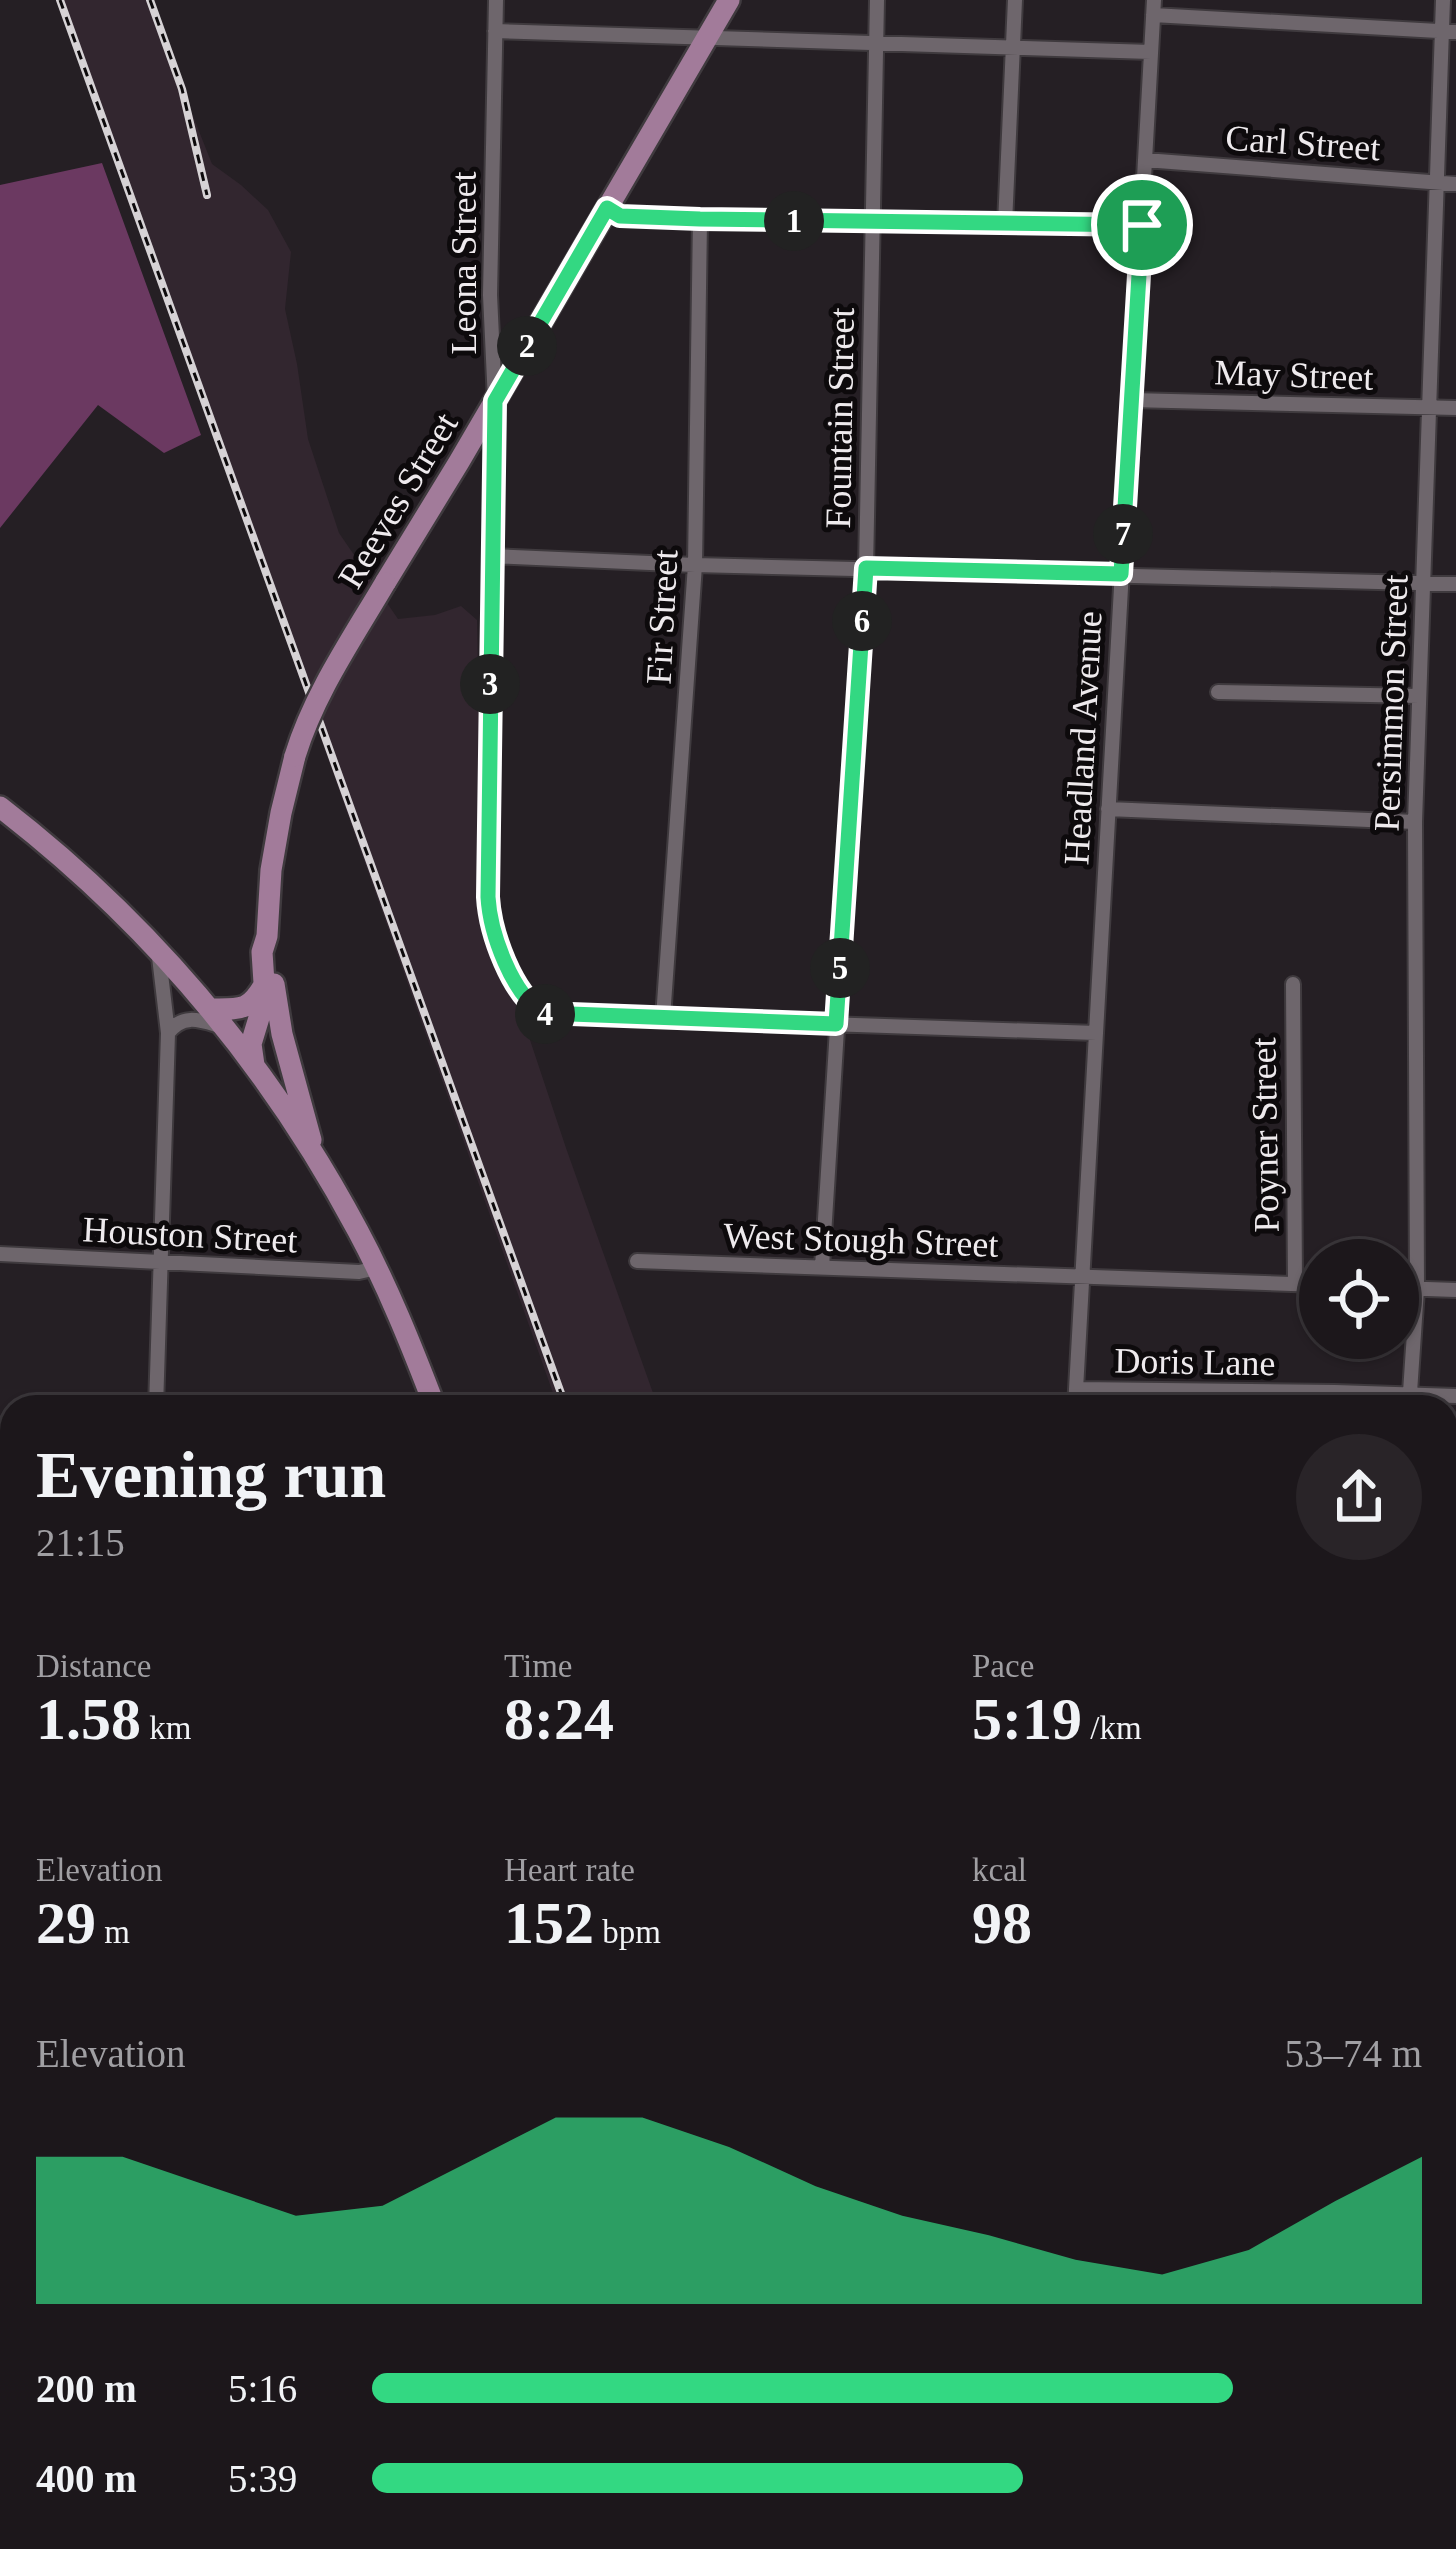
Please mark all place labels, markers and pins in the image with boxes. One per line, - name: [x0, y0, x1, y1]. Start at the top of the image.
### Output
- pin: [1091, 174, 1193, 276]
- pin: 1: [764, 191, 824, 251]
- pin: 2: [497, 316, 557, 376]
- pin: 7: [1093, 504, 1153, 564]
- pin: 6: [832, 591, 892, 651]
- pin: 3: [460, 654, 520, 714]
- pin: 5: [810, 938, 870, 998]
- pin: 4: [515, 984, 575, 1044]

